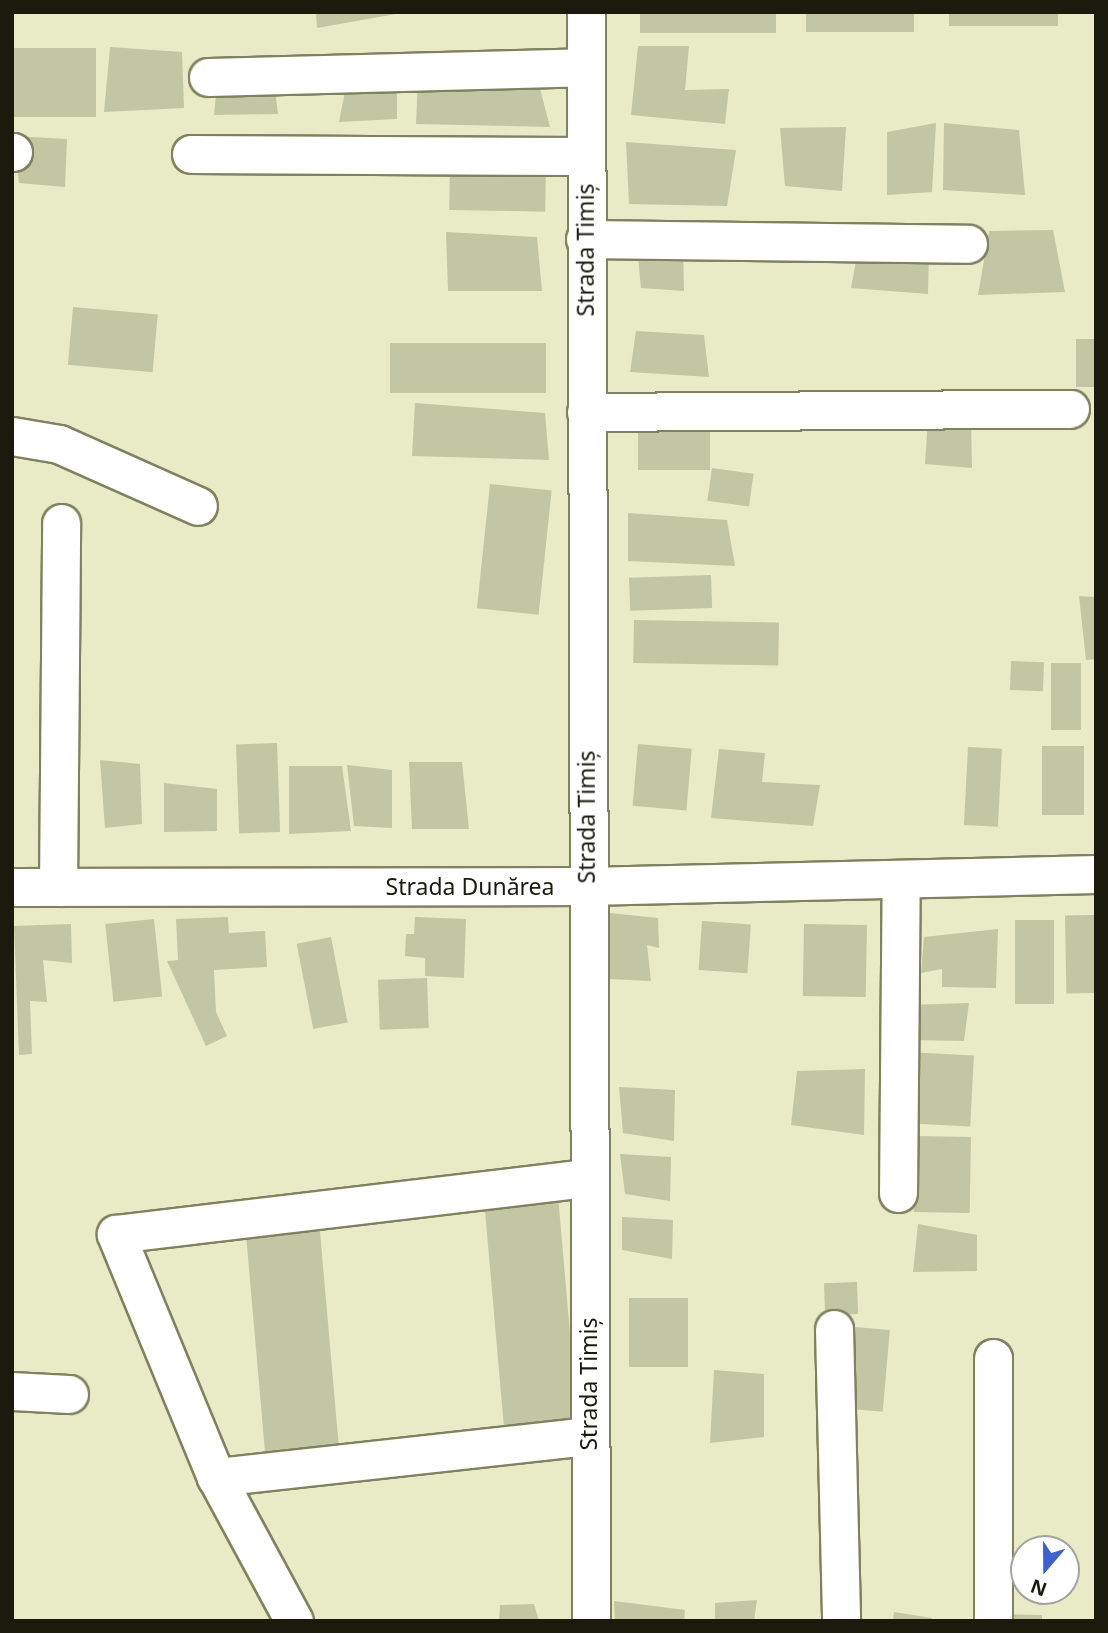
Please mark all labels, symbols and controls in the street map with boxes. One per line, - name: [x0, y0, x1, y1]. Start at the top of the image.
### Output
- street label: Strada Timiș: [571, 183, 599, 317]
- street label: Strada Timiș: [572, 750, 600, 884]
- street label: Strada Dunărea: [386, 872, 554, 900]
- street label: Strada Timiș: [574, 1317, 602, 1451]
- north arrow: [1010, 1535, 1080, 1605]
- text: N: [1027, 1573, 1050, 1603]

